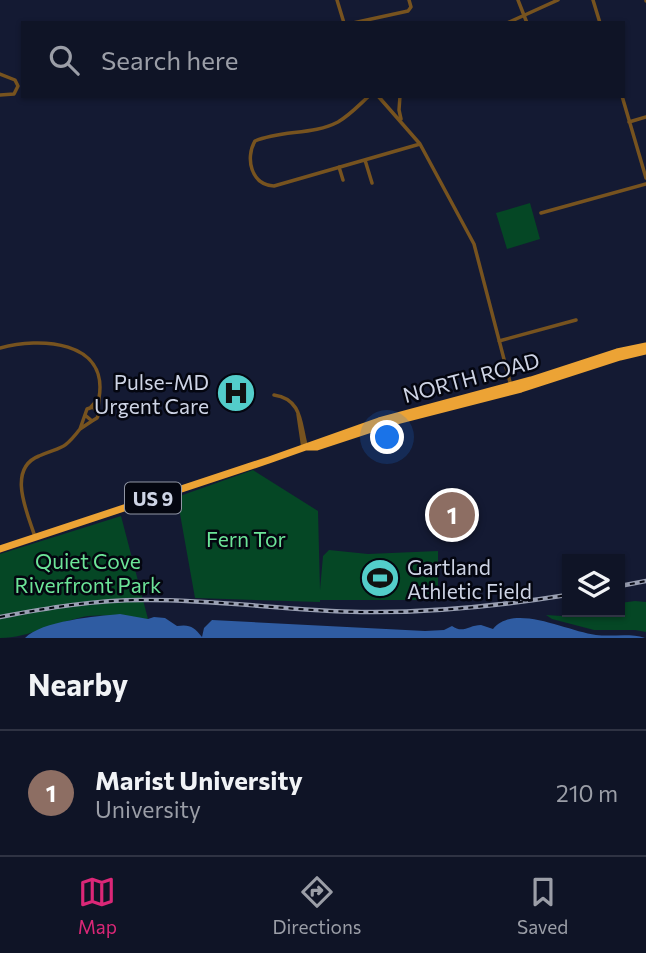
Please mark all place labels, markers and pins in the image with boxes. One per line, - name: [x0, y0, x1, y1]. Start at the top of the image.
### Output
- place label: Pulse-MD Urgent Care: [94, 369, 209, 418]
- hospital icon: Pulse-MD Urgent Care: [215, 372, 257, 414]
- pin: 1: [429, 489, 475, 541]
- place label: Gartland Athletic Field: [407, 554, 532, 603]
- sports icon: Gartland Athletic Field: [359, 557, 401, 599]

